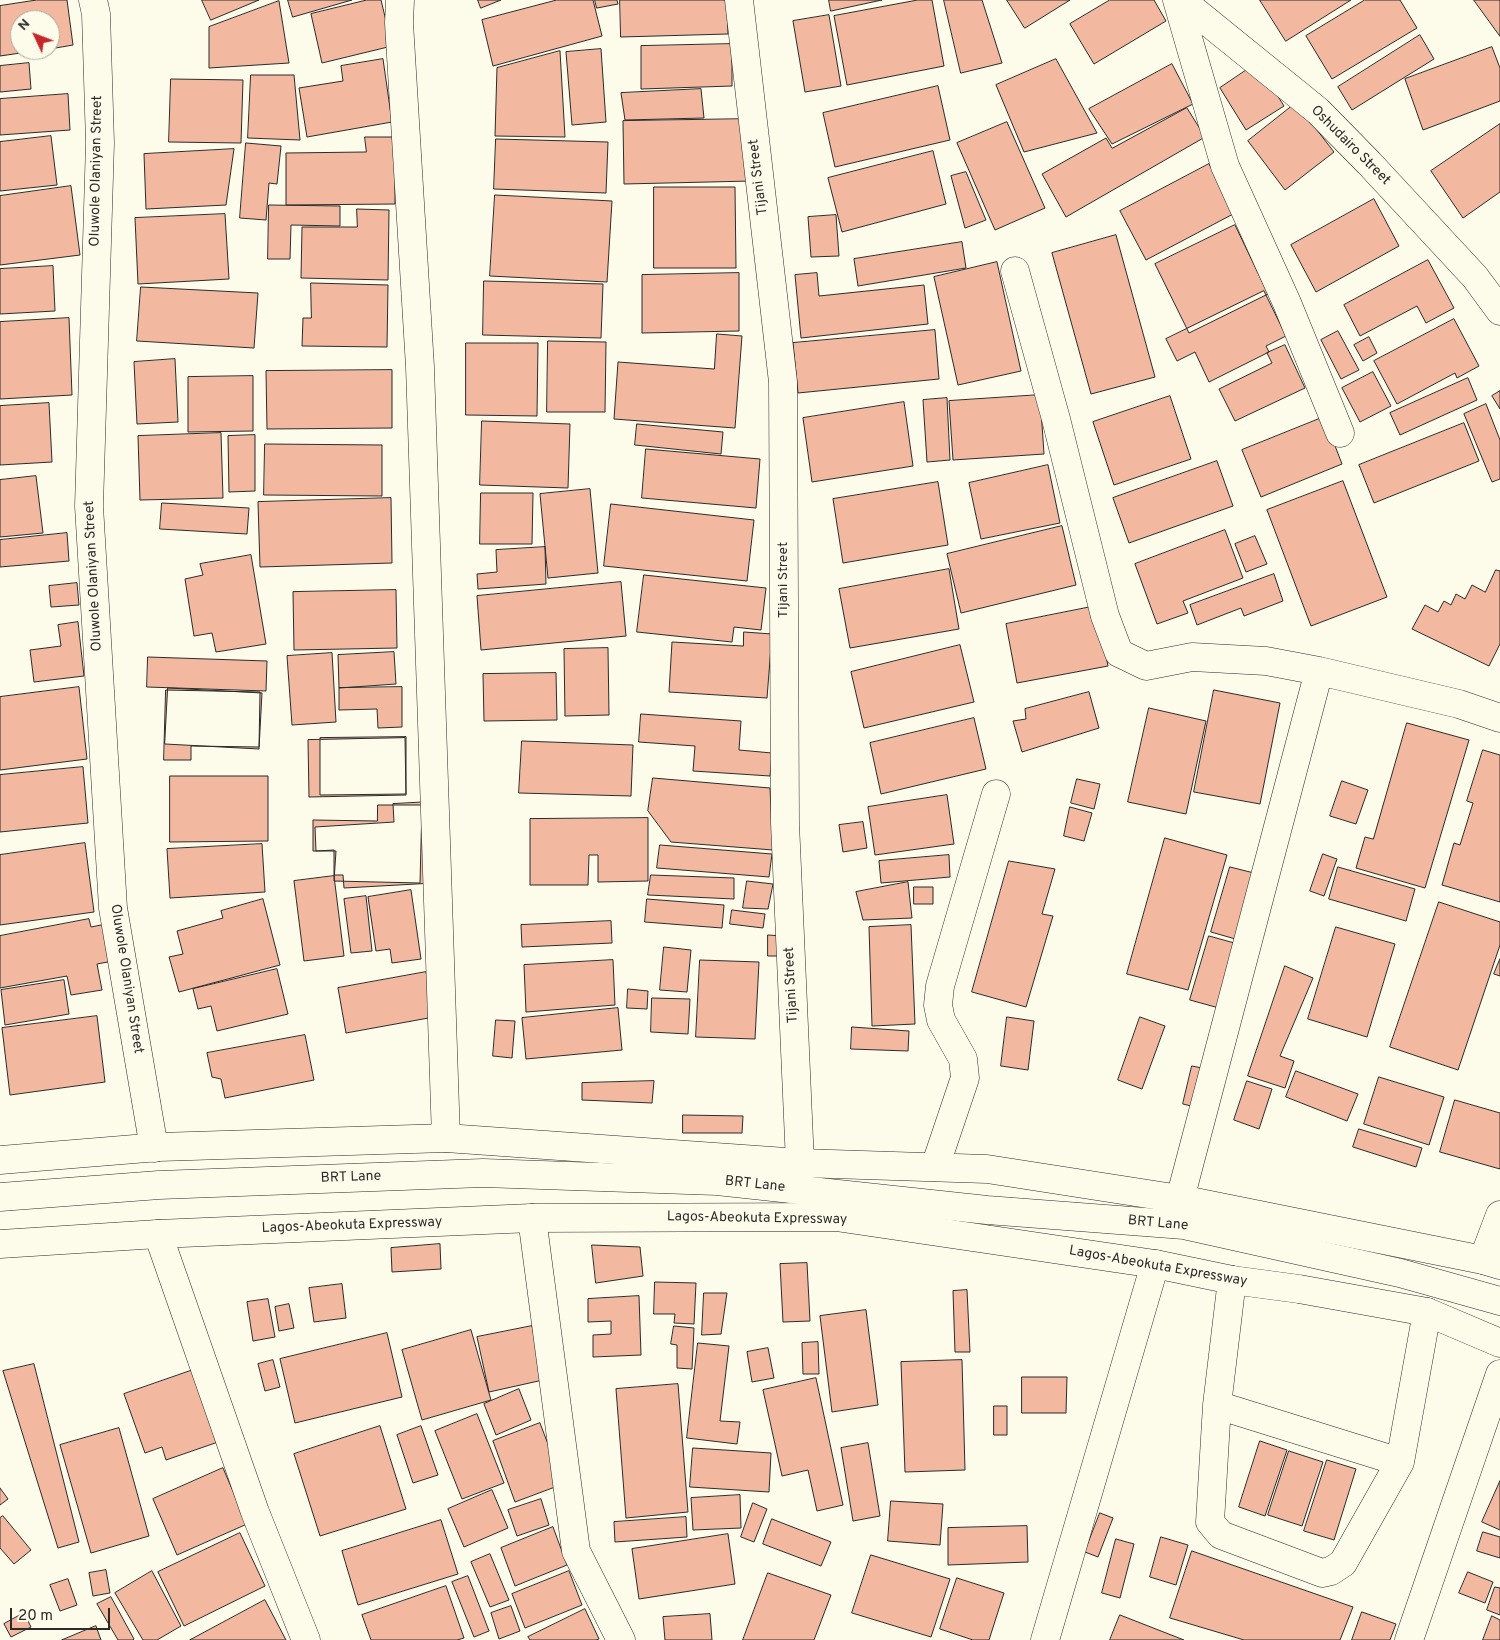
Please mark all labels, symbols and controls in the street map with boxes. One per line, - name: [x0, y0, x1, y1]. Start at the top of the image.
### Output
- north arrow: [10, 10, 60, 60]
- text: N: [15, 16, 34, 35]
- street label: Oluwole Olaniyan Street: [87, 95, 107, 247]
- street label: Oshudairo Street: [1307, 103, 1393, 189]
- street label: Tijani Street: [746, 138, 772, 216]
- street label: Oluwole Olaniyan Street: [82, 500, 106, 652]
- street label: Tijani Street: [776, 542, 792, 618]
- street label: Oluwole Olaniyan Street: [106, 903, 146, 1055]
- street label: Tijani Street: [782, 946, 802, 1024]
- street label: BRT Lane: [320, 1169, 382, 1187]
- street label: BRT Lane: [724, 1173, 786, 1197]
- street label: Lagos-Abeokuta Expressway: [667, 1209, 847, 1229]
- street label: BRT Lane: [1127, 1213, 1189, 1235]
- street label: Lagos-Abeokuta Expressway: [261, 1214, 443, 1238]
- street label: Lagos-Abeokuta Expressway: [1068, 1243, 1248, 1291]
- scale bar: [12, 1598, 112, 1630]
- text: 20 m: [18, 1607, 53, 1626]

